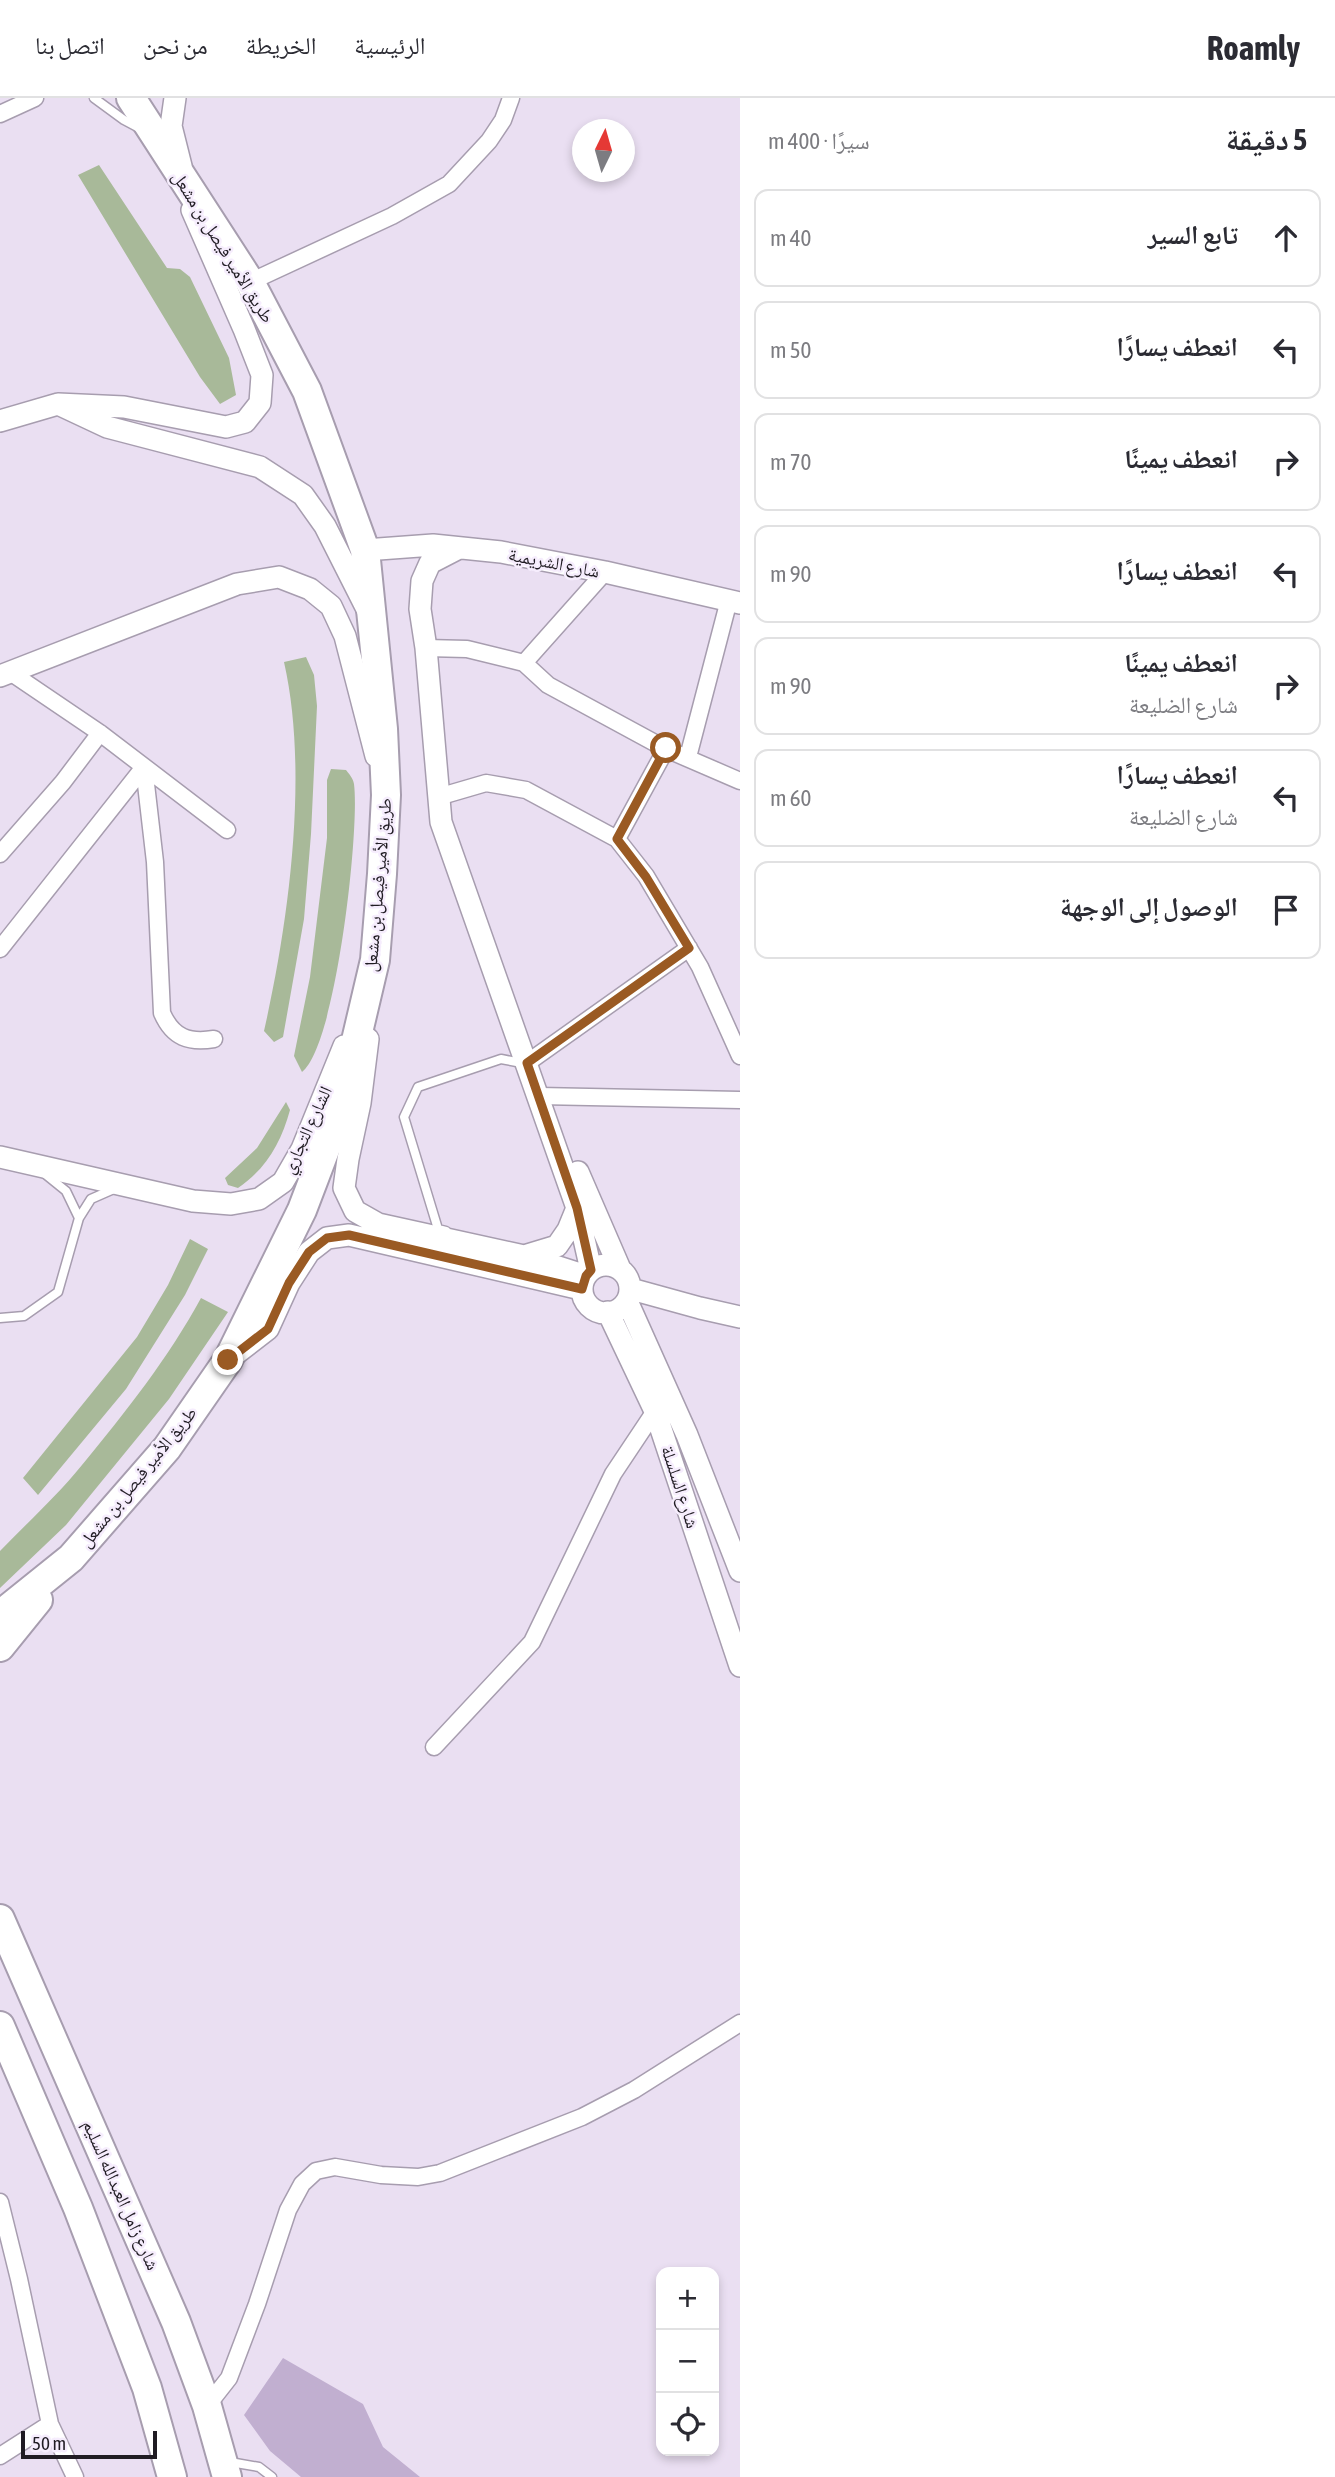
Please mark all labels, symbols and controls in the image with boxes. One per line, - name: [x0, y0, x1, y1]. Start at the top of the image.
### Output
- text: Roamly: [1207, 29, 1300, 67]
- text: اتصل بنا: [35, 32, 105, 59]
- text: من نحن: [143, 32, 208, 59]
- text: الخريطة: [246, 32, 316, 59]
- text: الرئيسية: [354, 32, 425, 59]
- north arrow: [572, 119, 635, 182]
- text: 5 دقيقة: [1226, 122, 1307, 156]
- text: سيرًا · 400 m: [768, 128, 870, 154]
- street label: طريق الأمير فيصل بن مشعل: [167, 167, 279, 327]
- icon: ahead: [1267, 219, 1305, 257]
- text: تابع السير: [1148, 220, 1238, 250]
- text: 40 m: [770, 225, 811, 251]
- icon: left: [1267, 331, 1305, 369]
- text: انعطف يسارًا: [1117, 332, 1238, 362]
- text: 50 m: [770, 337, 811, 363]
- icon: right: [1267, 443, 1305, 481]
- text: انعطف يمينًا: [1124, 444, 1238, 474]
- text: 70 m: [770, 449, 811, 475]
- street label: شارع الشريمية: [507, 543, 601, 583]
- icon: left: [1267, 555, 1305, 593]
- text: انعطف يسارًا: [1117, 556, 1238, 586]
- text: 90 m: [770, 561, 811, 587]
- text: انعطف يمينًا: [1124, 648, 1238, 678]
- icon: right: [1267, 667, 1305, 705]
- text: 90 m: [770, 673, 811, 699]
- text: شارع الضليعة: [1129, 692, 1238, 718]
- route start: [650, 732, 681, 763]
- text: انعطف يسارًا: [1117, 760, 1238, 790]
- icon: left: [1267, 779, 1305, 817]
- text: 60 m: [770, 785, 811, 811]
- street label: طريق الأمير فيصل بن مشعل: [359, 797, 397, 973]
- text: شارع الضليعة: [1129, 804, 1238, 830]
- icon: arrive: [1267, 891, 1305, 929]
- text: الوصول إلى الوجهة: [1060, 892, 1238, 922]
- street label: الشارع التجاري: [277, 1083, 340, 1179]
- route end: [212, 1344, 243, 1375]
- street label: طريق الأمير فيصل بن مشعل: [74, 1402, 202, 1552]
- street label: شارع السلسلة: [656, 1443, 704, 1531]
- street label: شارع زامل العبدالله السليم: [77, 2116, 164, 2274]
- map controls: [656, 2267, 719, 2456]
- button: +: [656, 2267, 719, 2330]
- button: −: [656, 2330, 719, 2393]
- button: locate: [656, 2393, 719, 2456]
- scale bar: [21, 2428, 158, 2460]
- text: 50 m: [32, 2432, 66, 2454]

